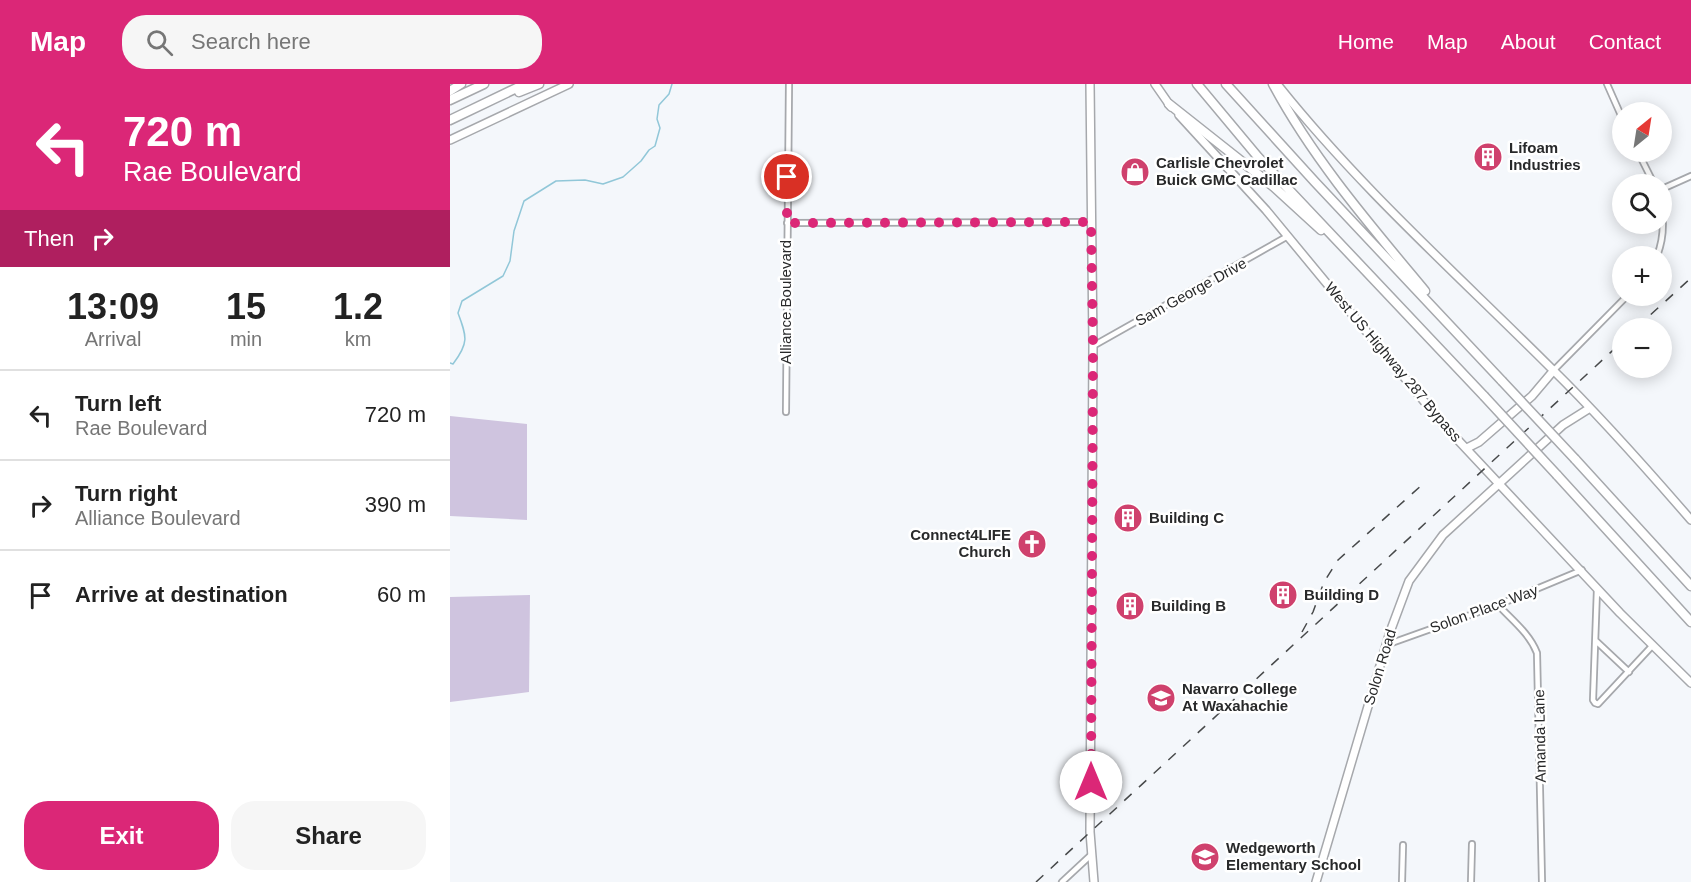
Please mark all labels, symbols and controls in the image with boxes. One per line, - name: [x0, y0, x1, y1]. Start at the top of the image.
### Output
- search box: [122, 15, 542, 69]
- text: Map: [30, 26, 86, 57]
- icon: search: [143, 26, 176, 59]
- text: Search here: [191, 29, 311, 54]
- text: Home: [1338, 30, 1394, 53]
- text: Map: [1427, 30, 1468, 53]
- text: About: [1501, 30, 1556, 53]
- text: Contact: [1589, 30, 1661, 53]
- north arrow: [1612, 102, 1672, 162]
- map controls: [1612, 102, 1672, 378]
- icon: left: [24, 108, 102, 186]
- text: 720 m: [123, 108, 242, 155]
- place label: Lifoam Industries: [1509, 139, 1581, 173]
- building icon: Lifoam Industries: [1472, 141, 1504, 173]
- pin: [761, 151, 812, 202]
- place label: Carlisle Chevrolet Buick GMC Cadillac: [1156, 154, 1298, 188]
- shop icon: Carlisle Chevrolet Buick GMC Cadillac: [1119, 156, 1151, 188]
- text: Rae Boulevard: [123, 157, 302, 187]
- icon: arrive: [770, 160, 803, 193]
- button: search: [1612, 174, 1672, 234]
- icon: right: [86, 222, 119, 255]
- text: Then: [24, 226, 74, 251]
- street label: Alliance Boulevard: [777, 240, 794, 364]
- button: +: [1612, 246, 1672, 306]
- street label: Sam George Drive: [1132, 254, 1249, 329]
- street label: West US Highway 287 Bypass: [1322, 278, 1465, 445]
- text: 13:09: [67, 286, 159, 327]
- text: 15: [226, 286, 266, 327]
- text: 1.2: [333, 286, 383, 327]
- button: −: [1612, 318, 1672, 378]
- text: Arrival: [85, 328, 141, 350]
- text: min: [230, 328, 262, 350]
- text: km: [345, 328, 371, 350]
- text: Turn left: [75, 391, 161, 416]
- icon: left: [24, 399, 57, 432]
- text: 720 m: [365, 402, 426, 427]
- text: Rae Boulevard: [75, 417, 207, 439]
- text: Turn right: [75, 481, 177, 506]
- icon: right: [24, 489, 57, 522]
- text: 390 m: [365, 492, 426, 517]
- building icon: Building C: [1112, 502, 1144, 534]
- text: Alliance Boulevard: [75, 507, 241, 529]
- place label: Building C: [1149, 509, 1224, 526]
- place label: Connect4LIFE Church: [910, 526, 1011, 560]
- church icon: Connect4LIFE Church: [1016, 528, 1048, 560]
- icon: arrive: [24, 579, 57, 612]
- building icon: Building D: [1267, 579, 1299, 611]
- street label: Solon Place Way: [1428, 581, 1541, 636]
- text: Arrive at destination: [75, 582, 288, 607]
- text: 60 m: [377, 582, 426, 607]
- place label: Building D: [1304, 586, 1379, 603]
- building icon: Building B: [1114, 590, 1146, 622]
- place label: Building B: [1151, 597, 1226, 614]
- street label: Solon Road: [1360, 627, 1399, 707]
- place label: Navarro College At Waxahachie: [1182, 680, 1297, 714]
- school or university icon: Navarro College At Waxahachie: [1145, 682, 1177, 714]
- street label: Amanda Lane: [1530, 689, 1549, 783]
- position arrow: [1059, 750, 1123, 814]
- button: Exit: [24, 801, 219, 870]
- button: Share: [231, 801, 426, 870]
- place label: Wedgeworth Elementary School: [1226, 839, 1361, 873]
- school or university icon: Wedgeworth Elementary School: [1189, 841, 1221, 873]

